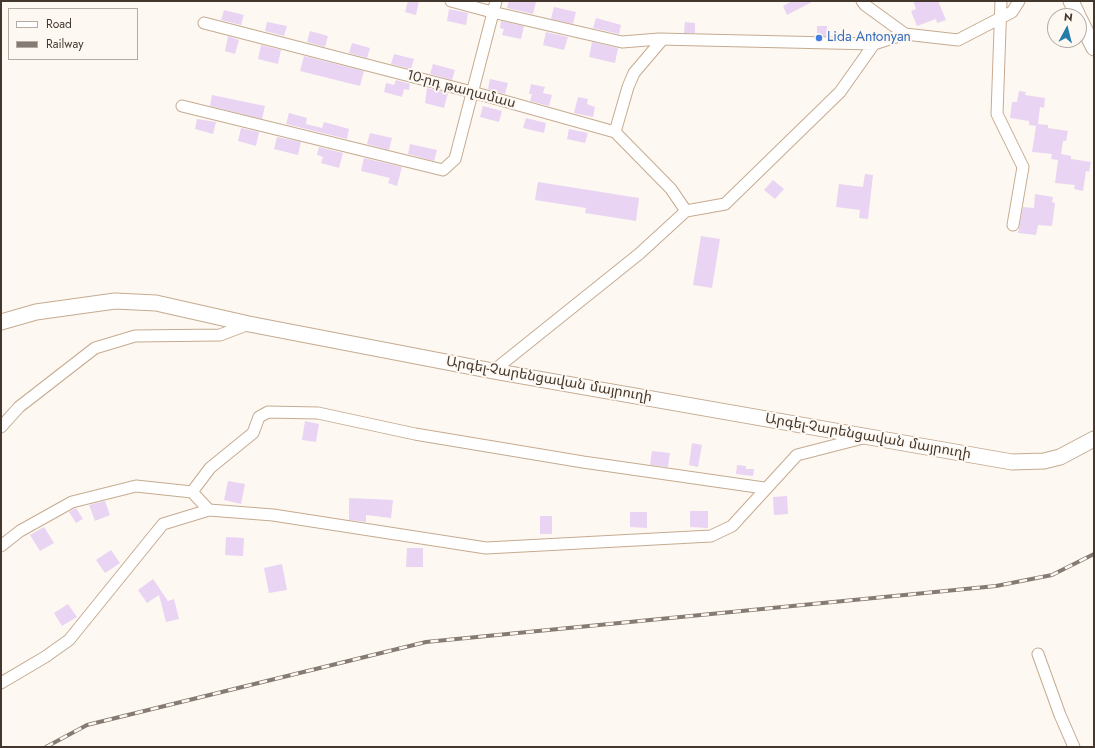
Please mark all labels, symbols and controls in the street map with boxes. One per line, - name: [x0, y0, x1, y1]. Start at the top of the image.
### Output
- legend: [8, 8, 138, 60]
- north arrow: [1047, 8, 1087, 48]
- text: N: [1063, 9, 1074, 26]
- text: Road: [46, 15, 72, 33]
- place label: Lida Antonyan: [827, 30, 911, 46]
- marker: Lida Antonyan: [814, 33, 824, 43]
- text: Railway: [46, 35, 84, 53]
- street label: 10-րդ թաղամաս: [405, 67, 517, 113]
- street label: Արգել-Չարենցավան մայրուղի: [445, 354, 653, 406]
- street label: Արգել-Չարենցավան մայրուղի: [764, 411, 972, 463]

